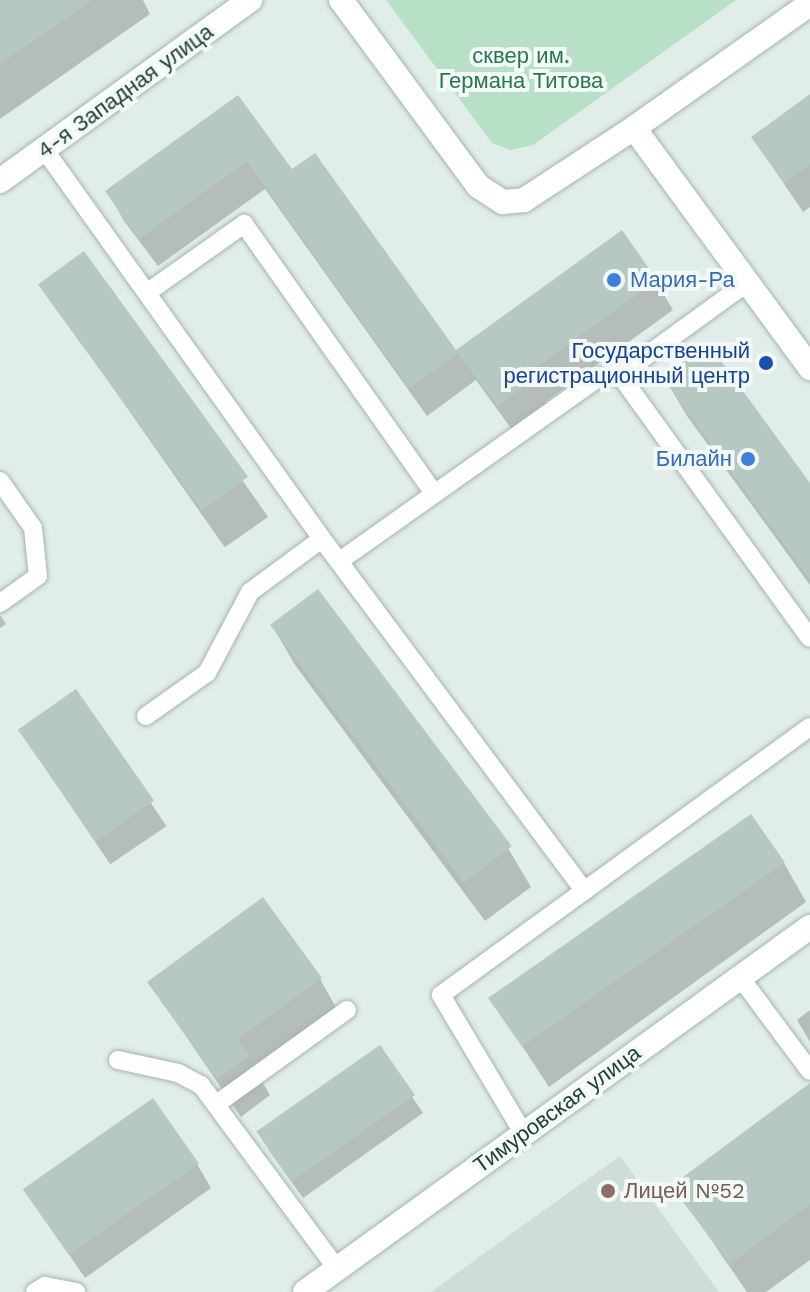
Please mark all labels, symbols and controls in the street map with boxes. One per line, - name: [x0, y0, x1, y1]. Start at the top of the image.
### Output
- street label: 4-я Западная улица: [32, 18, 218, 164]
- park label: сквер им. Германа Титова: [439, 42, 603, 94]
- place label: Мария-Ра: [630, 267, 735, 293]
- marker: Мария-Ра: [605, 271, 623, 289]
- place label: Государственный регистрационный центр: [504, 337, 750, 388]
- marker: Государственный регистрационный центр: [757, 354, 775, 372]
- place label: Билайн: [656, 446, 732, 472]
- marker: Билайн: [739, 450, 757, 468]
- street label: Тимуровская улица: [468, 1040, 646, 1178]
- place label: Лицей №52: [624, 1178, 745, 1204]
- marker: Лицей №52: [599, 1182, 617, 1200]

